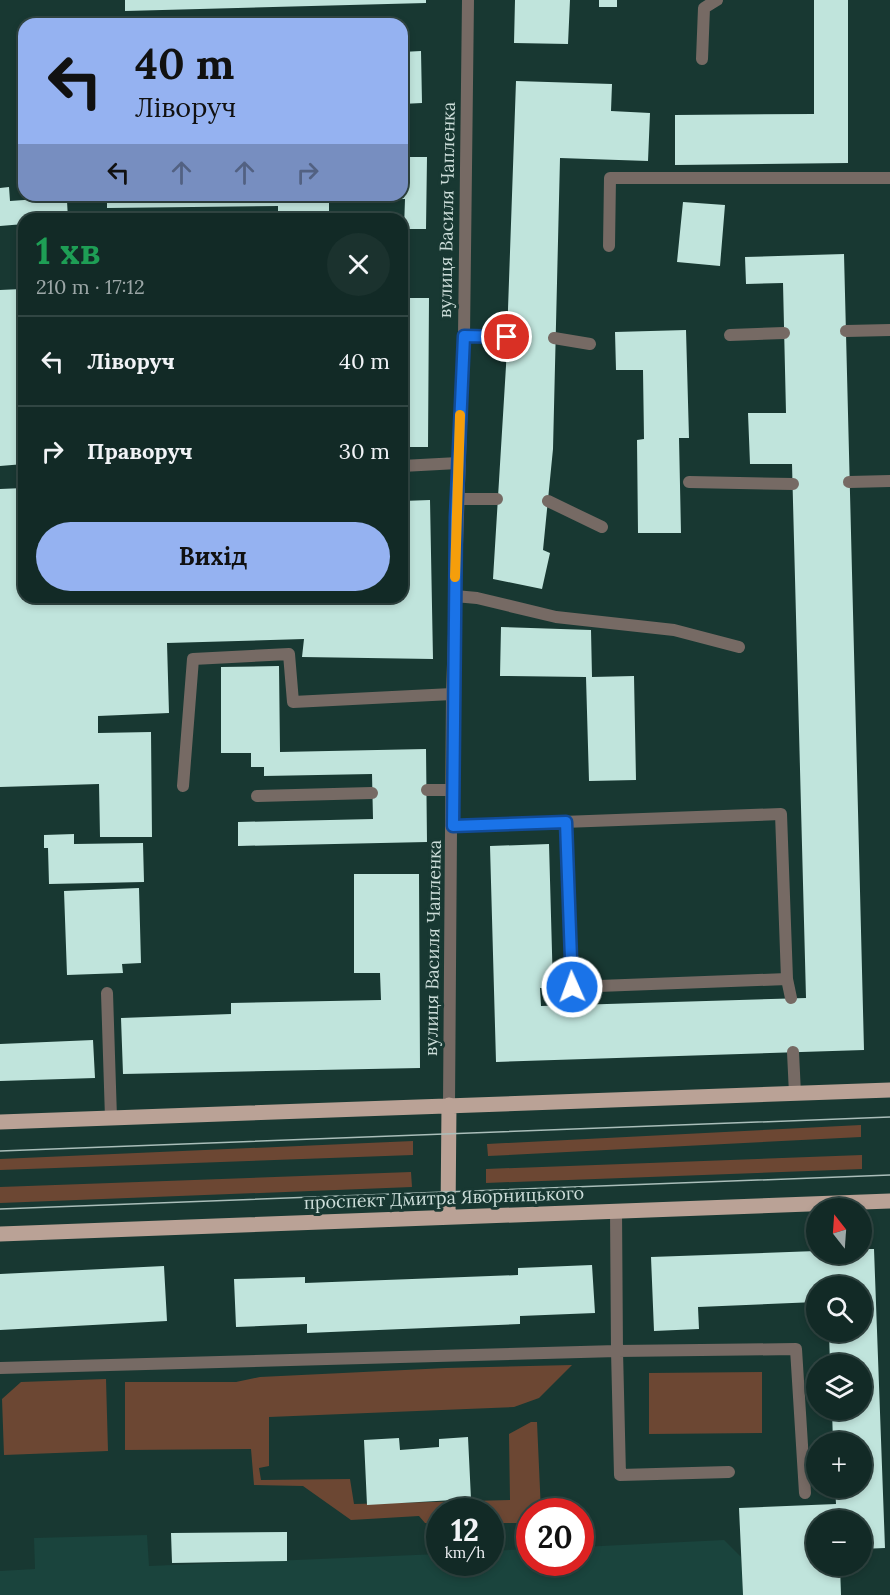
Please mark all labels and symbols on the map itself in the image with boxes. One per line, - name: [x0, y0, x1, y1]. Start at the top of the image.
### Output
- street label: вулиця Василя Чапленка: [433, 102, 460, 318]
- pin: [481, 311, 532, 362]
- street label: вулиця Василя Чапленка: [419, 840, 446, 1056]
- position arrow: [540, 955, 604, 1019]
- street label: проспект Дмитра Яворницького: [303, 1181, 585, 1214]
- north arrow: [806, 1198, 872, 1264]
- speed limit sign: 20: [516, 1498, 594, 1576]

